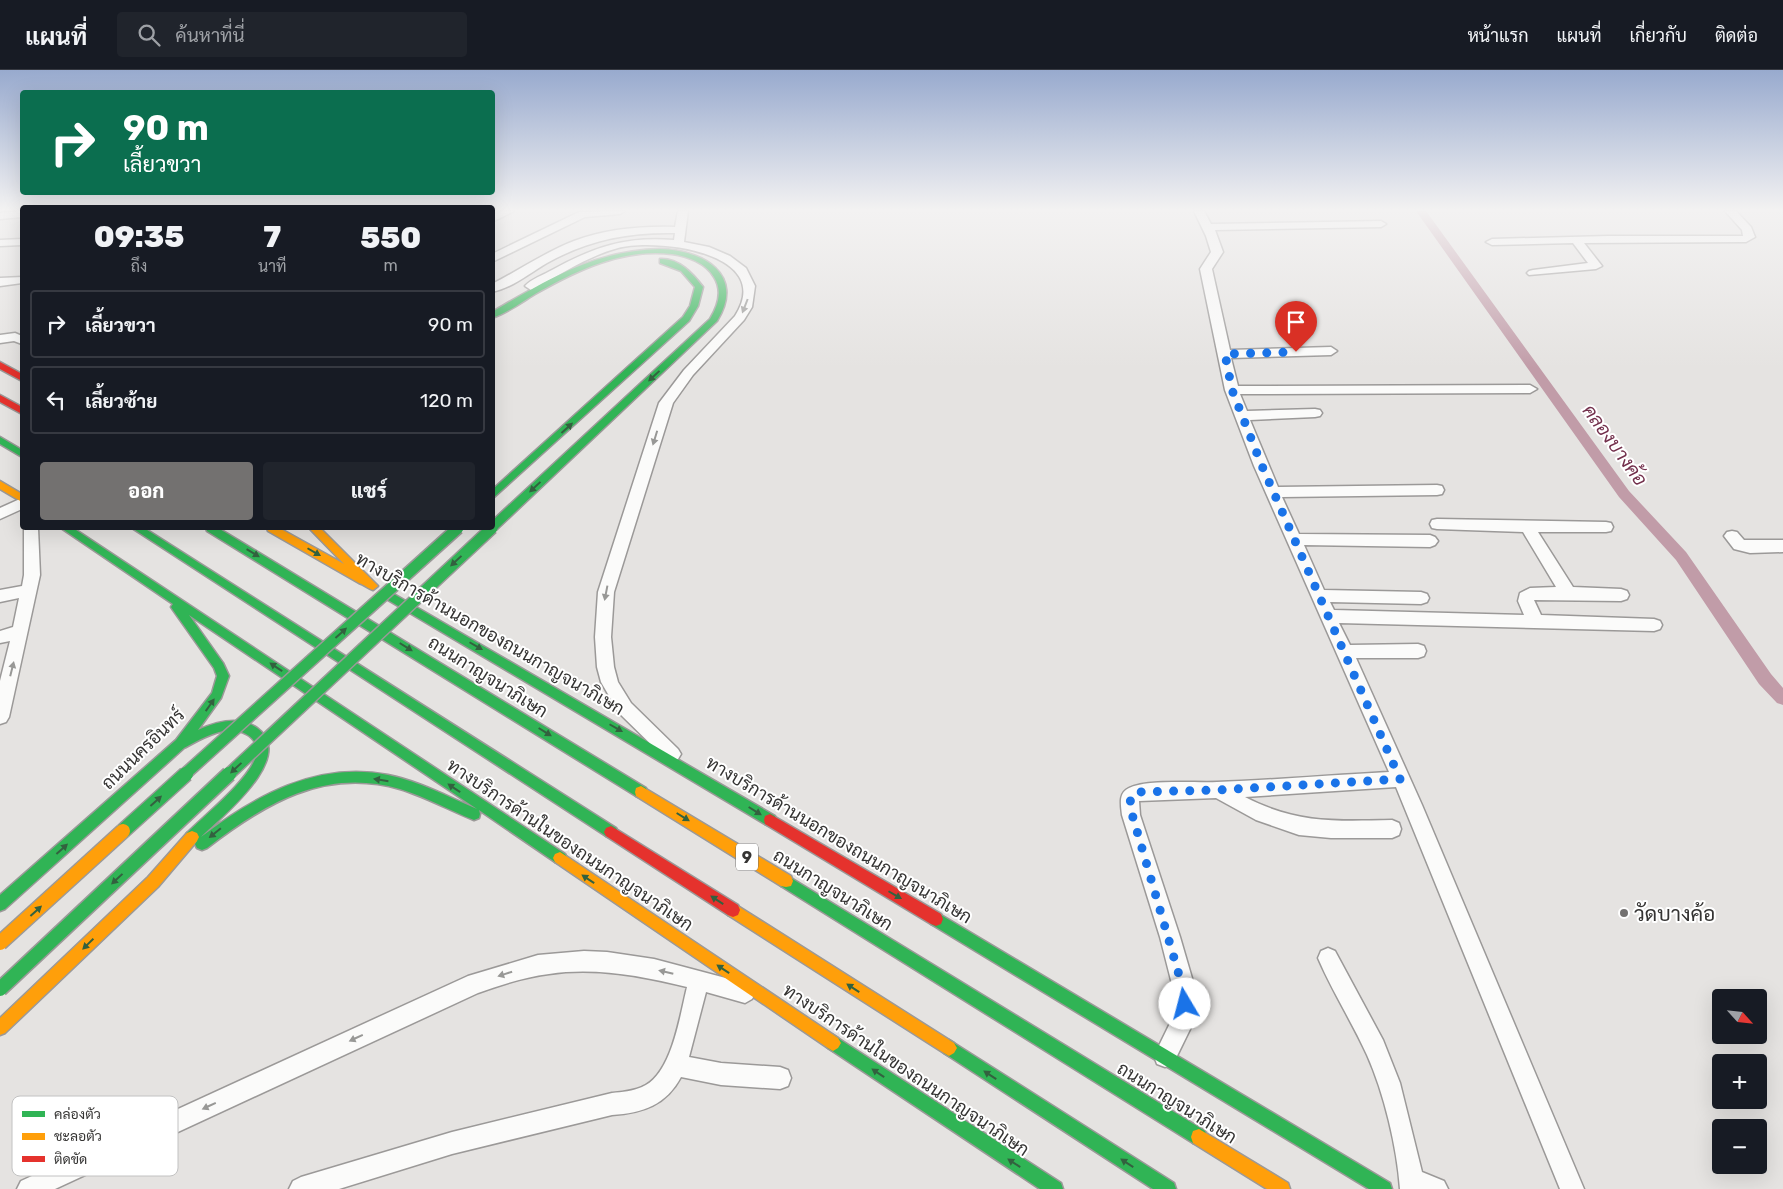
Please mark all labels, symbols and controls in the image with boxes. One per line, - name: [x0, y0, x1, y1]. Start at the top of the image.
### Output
- search box: [117, 12, 467, 57]
- icon: search: [135, 21, 163, 49]
- text: แผนที่: [25, 23, 87, 51]
- text: ค้นหาที่นี่: [175, 24, 245, 47]
- text: หน้าแรก: [1467, 25, 1529, 47]
- text: แผนที่: [1557, 25, 1601, 47]
- text: เกี่ยวกับ: [1629, 25, 1687, 47]
- text: ติดต่อ: [1715, 25, 1758, 47]
- text: 90 m: [123, 107, 209, 149]
- icon: right: [40, 110, 105, 175]
- text: เลี้ยวขวา: [123, 151, 201, 178]
- text: 09:35: [94, 219, 184, 255]
- text: 7: [263, 219, 281, 255]
- text: 550: [360, 220, 421, 256]
- text: m: [384, 256, 398, 275]
- text: ถึง: [131, 257, 147, 276]
- text: นาที: [258, 257, 286, 276]
- one-way arrow: [741, 299, 748, 314]
- pin: [1275, 301, 1317, 352]
- icon: arrive: [1282, 308, 1310, 336]
- icon: right: [42, 310, 70, 338]
- text: 90 m: [428, 313, 473, 336]
- text: เลี้ยวขวา: [85, 314, 156, 337]
- one-way arrow: [648, 370, 660, 382]
- icon: left: [42, 386, 70, 414]
- text: 120 m: [420, 389, 473, 412]
- text: เลี้ยวซ้าย: [85, 390, 157, 413]
- water label: คลองบางค้อ: [1578, 400, 1652, 490]
- one-way arrow: [561, 422, 573, 434]
- one-way arrow: [651, 431, 659, 446]
- button: ออก: [40, 462, 253, 520]
- button: แชร์: [263, 462, 475, 520]
- one-way arrow: [530, 481, 542, 493]
- one-way arrow: [308, 547, 321, 556]
- one-way arrow: [246, 548, 259, 557]
- street label: ทางบริการด้านนอกของถนนกาญจนาภิเษก: [352, 548, 628, 720]
- one-way arrow: [451, 555, 463, 567]
- one-way arrow: [602, 585, 610, 600]
- one-way arrow: [335, 627, 347, 639]
- street label: ถนนกาญจนาภิเษก: [424, 632, 552, 722]
- one-way arrow: [469, 641, 482, 650]
- one-way arrow: [400, 642, 413, 652]
- one-way arrow: [8, 662, 16, 677]
- one-way arrow: [269, 662, 283, 672]
- one-way arrow: [205, 698, 215, 712]
- street label: ถนนนครอินทร์: [95, 702, 189, 794]
- one-way arrow: [609, 723, 623, 732]
- one-way arrow: [538, 727, 551, 737]
- street label: ทางบริการด้านนอกของถนนกาญจนาภิเษก: [702, 752, 976, 928]
- street label: ทางบริการด้านในของถนนกาญจนาภิเษก: [443, 753, 698, 936]
- one-way arrow: [230, 762, 242, 774]
- one-way arrow: [373, 776, 389, 784]
- one-way arrow: [447, 783, 461, 793]
- one-way arrow: [150, 795, 162, 807]
- one-way arrow: [749, 807, 762, 816]
- one-way arrow: [677, 813, 690, 822]
- one-way arrow: [209, 827, 222, 838]
- one-way arrow: [56, 843, 69, 854]
- road number: 9: [736, 844, 758, 870]
- street label: ถนนกาญจนาภิเษก: [769, 845, 897, 935]
- one-way arrow: [112, 873, 124, 885]
- one-way arrow: [582, 874, 595, 884]
- one-way arrow: [888, 890, 901, 899]
- one-way arrow: [710, 896, 723, 905]
- place label: วัดบางค้อ: [1634, 901, 1715, 926]
- one-way arrow: [30, 905, 43, 916]
- marker: วัดบางค้อ: [1618, 907, 1630, 919]
- one-way arrow: [82, 938, 94, 950]
- one-way arrow: [717, 965, 730, 974]
- one-way arrow: [658, 968, 673, 976]
- one-way arrow: [498, 970, 513, 978]
- position arrow: [1158, 977, 1210, 1029]
- street label: ทางบริการด้านในของถนนกาญจนาภิเษก: [779, 978, 1034, 1161]
- one-way arrow: [847, 983, 860, 993]
- north arrow: [1712, 989, 1768, 1044]
- map controls: [1712, 989, 1767, 1174]
- one-way arrow: [349, 1034, 364, 1043]
- button: +: [1712, 1054, 1767, 1109]
- street label: ถนนกาญจนาภิเษก: [1113, 1057, 1241, 1149]
- one-way arrow: [871, 1068, 885, 1078]
- one-way arrow: [984, 1071, 997, 1080]
- legend: [12, 1096, 178, 1176]
- one-way arrow: [202, 1103, 216, 1111]
- text: คล่องตัว: [54, 1106, 101, 1123]
- button: −: [1712, 1119, 1767, 1174]
- text: ชะลอตัว: [54, 1128, 102, 1145]
- text: ติดขัด: [54, 1151, 87, 1168]
- one-way arrow: [1007, 1158, 1020, 1167]
- one-way arrow: [1121, 1158, 1134, 1167]

